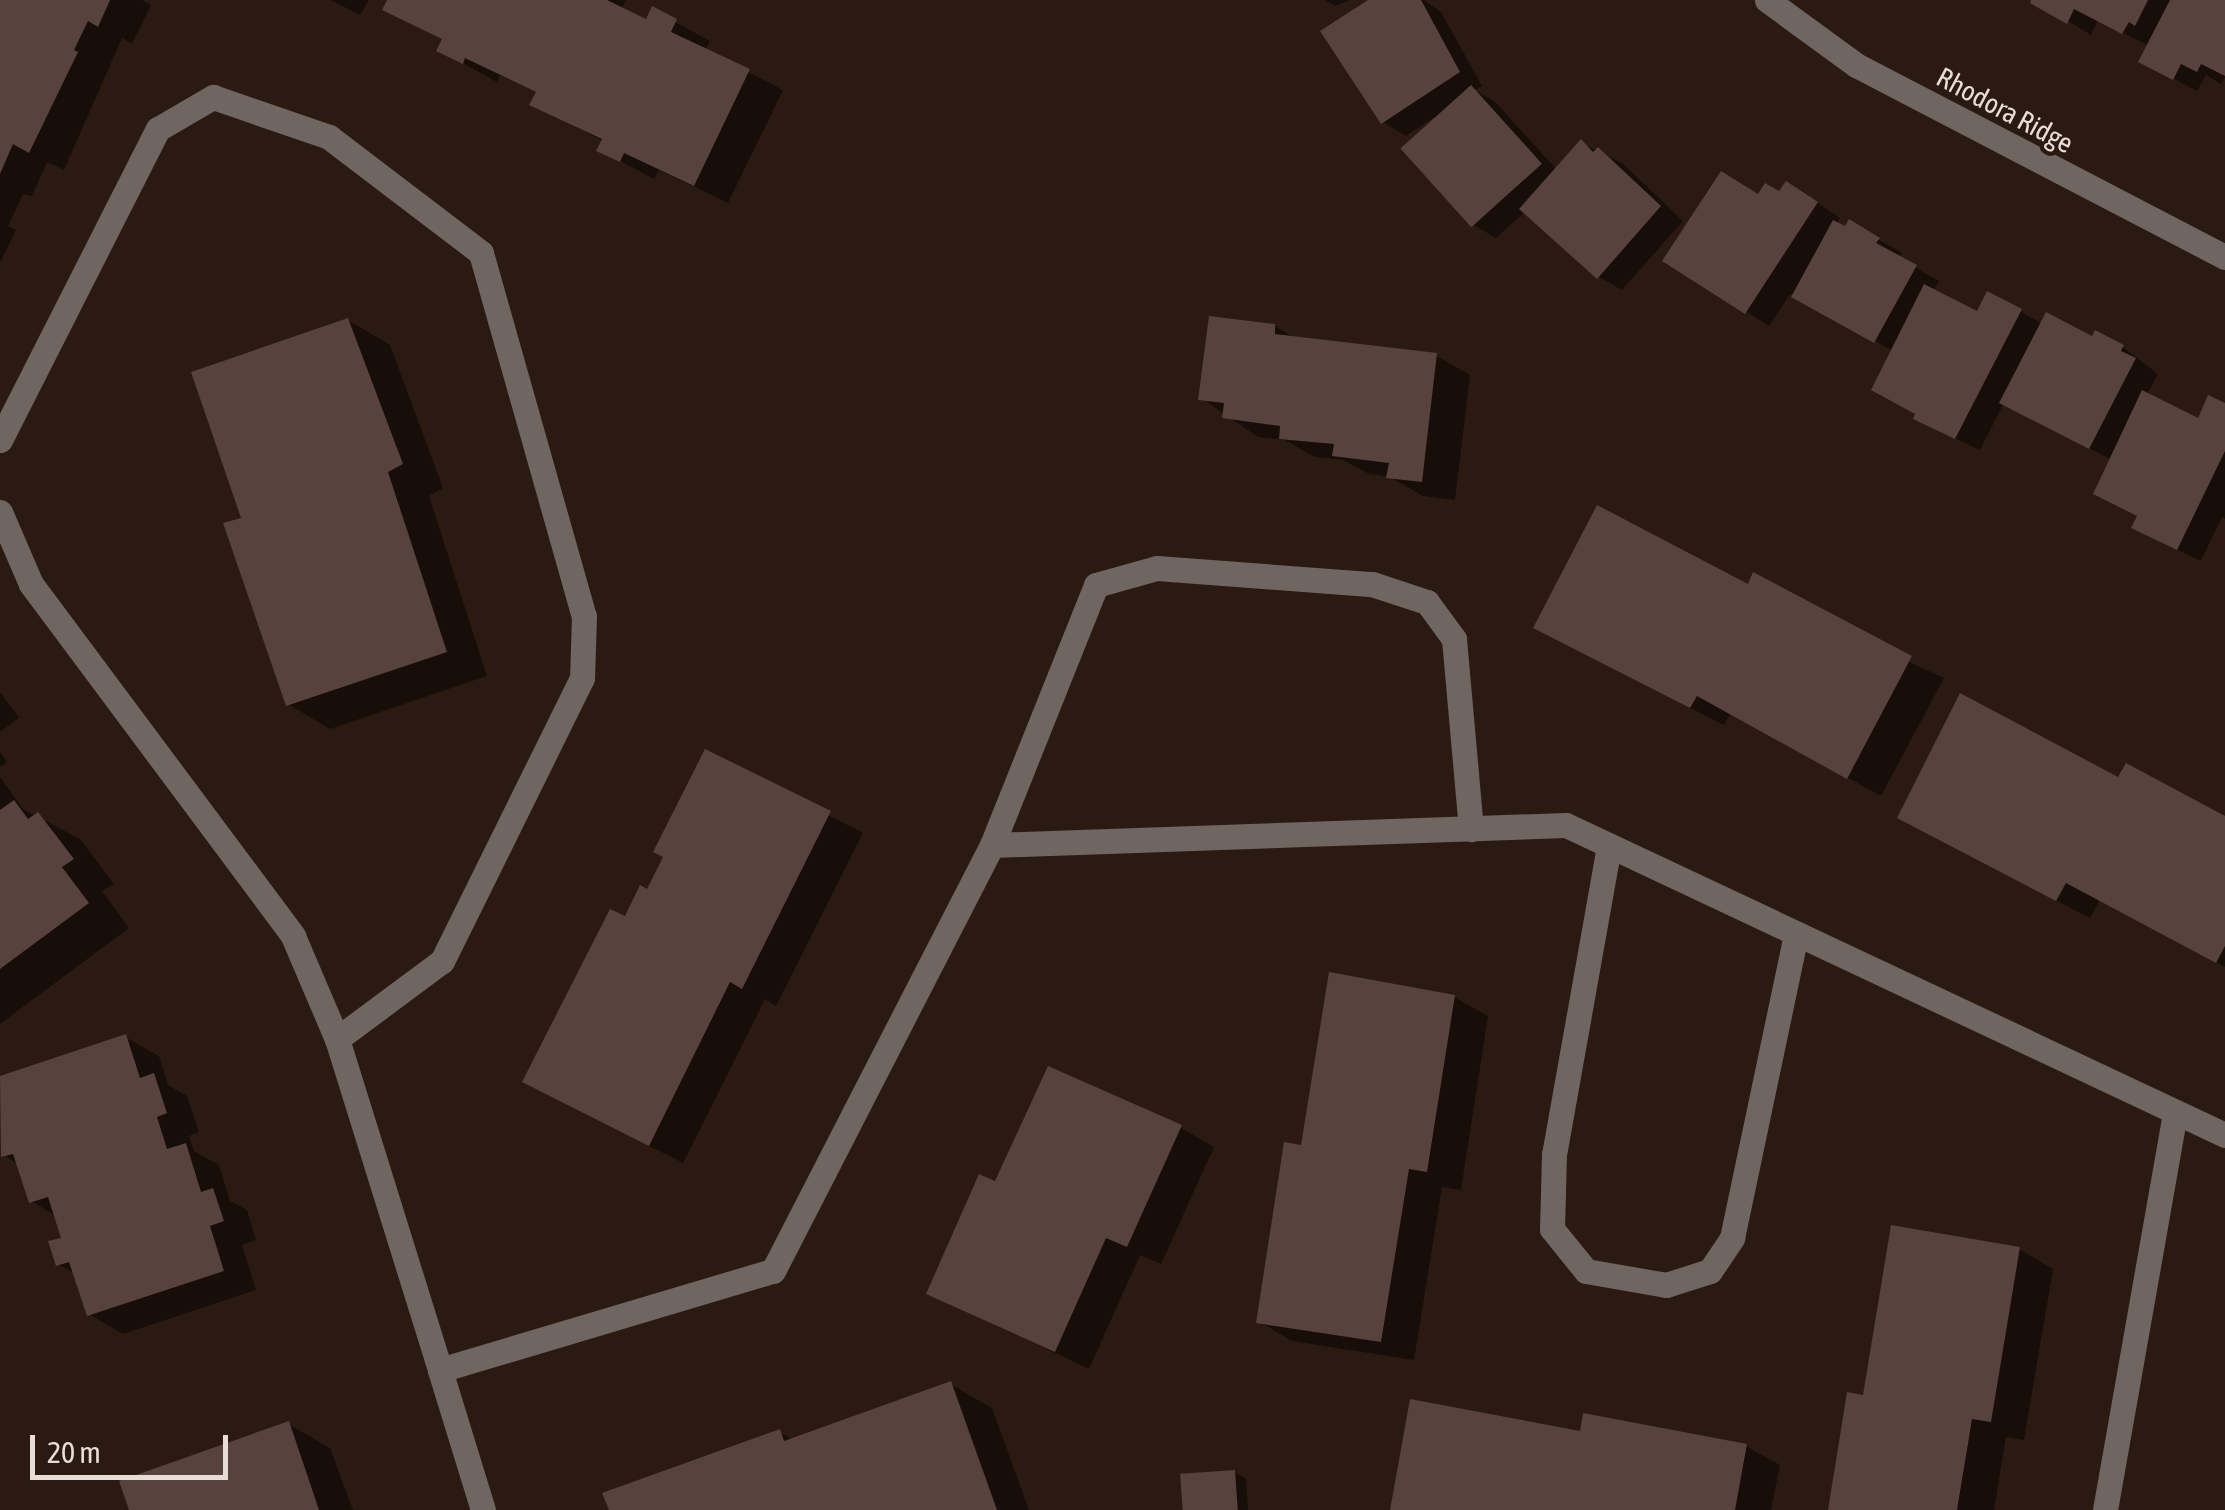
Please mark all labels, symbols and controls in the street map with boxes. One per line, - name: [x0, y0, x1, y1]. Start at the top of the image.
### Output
- street label: Rhodora Ridge: [1931, 60, 2079, 160]
- scale bar: [35, 1415, 232, 1477]
- text: 20 m: [47, 1435, 101, 1469]

